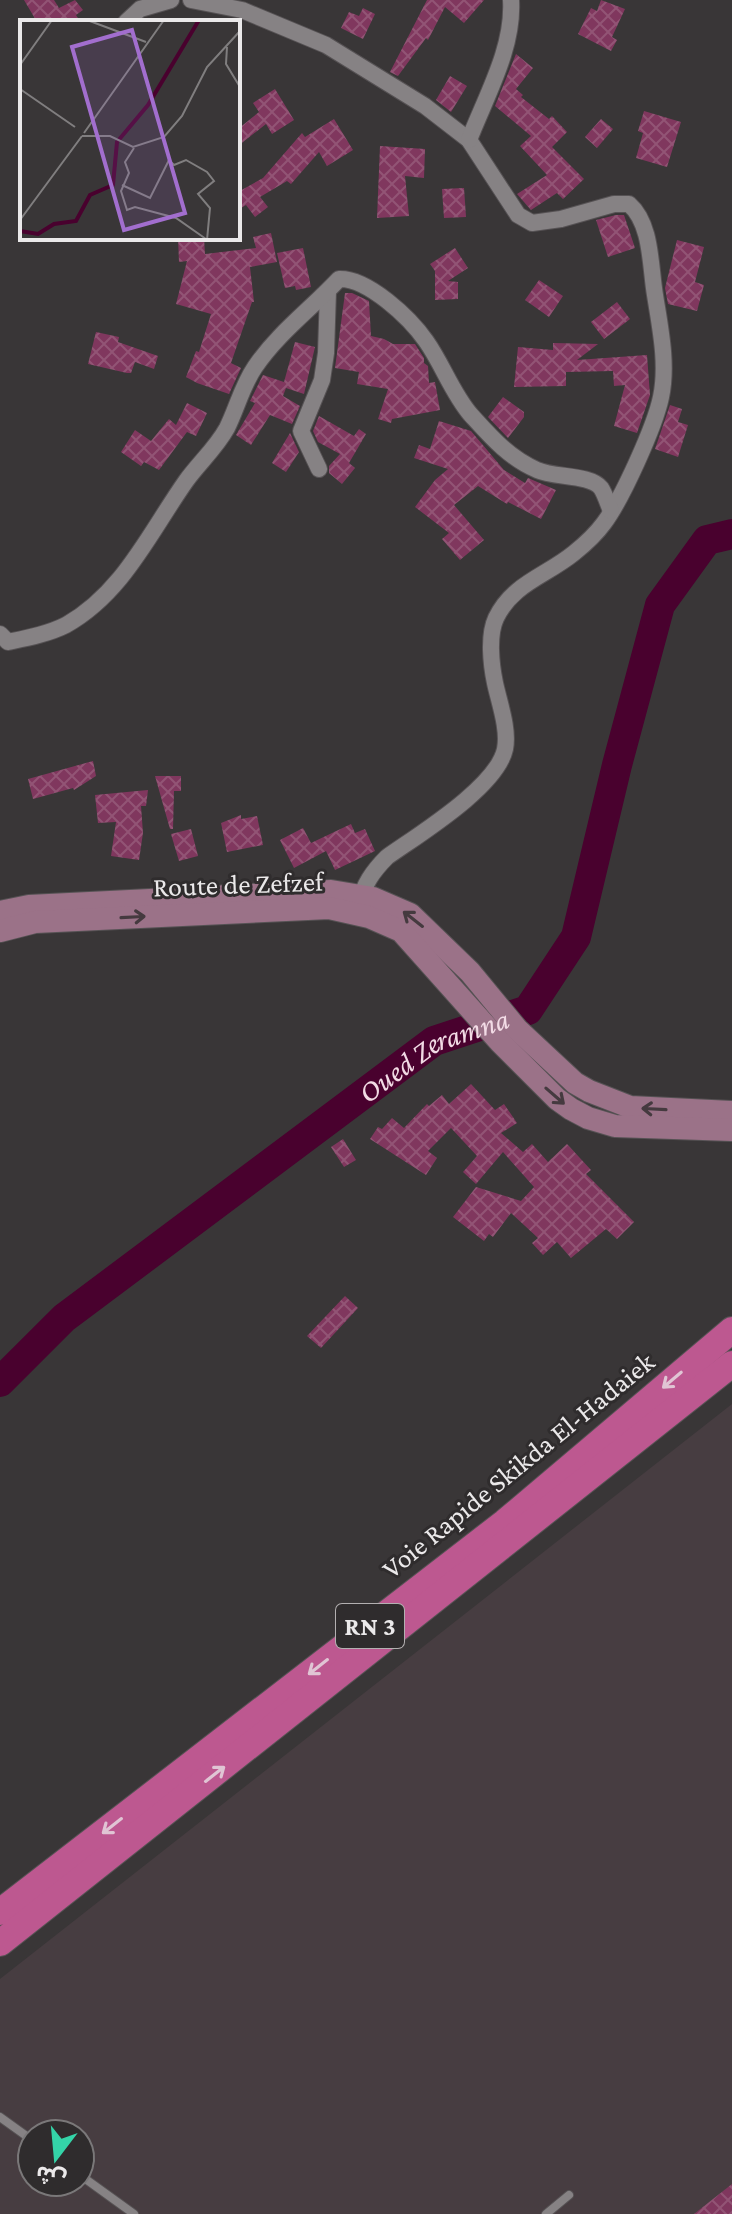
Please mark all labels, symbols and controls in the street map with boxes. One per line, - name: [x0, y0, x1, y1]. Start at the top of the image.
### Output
- inset map: [20, 20, 240, 240]
- street label: Route de Zefzef: [152, 865, 325, 902]
- one-way arrow: [119, 910, 146, 925]
- one-way arrow: [403, 910, 424, 927]
- water label: Oued Zeramna: [351, 1001, 513, 1109]
- one-way arrow: [545, 1087, 565, 1105]
- one-way arrow: [641, 1101, 668, 1116]
- street label: Voie Rapide Skikda El-Hadaiek: [376, 1345, 661, 1584]
- one-way arrow: [663, 1371, 683, 1389]
- road number: RN 3: [336, 1604, 404, 1648]
- one-way arrow: [308, 1658, 329, 1675]
- one-way arrow: [204, 1765, 225, 1782]
- one-way arrow: [102, 1817, 123, 1834]
- north arrow: [16, 2118, 96, 2198]
- text: ش: [33, 2161, 69, 2193]

